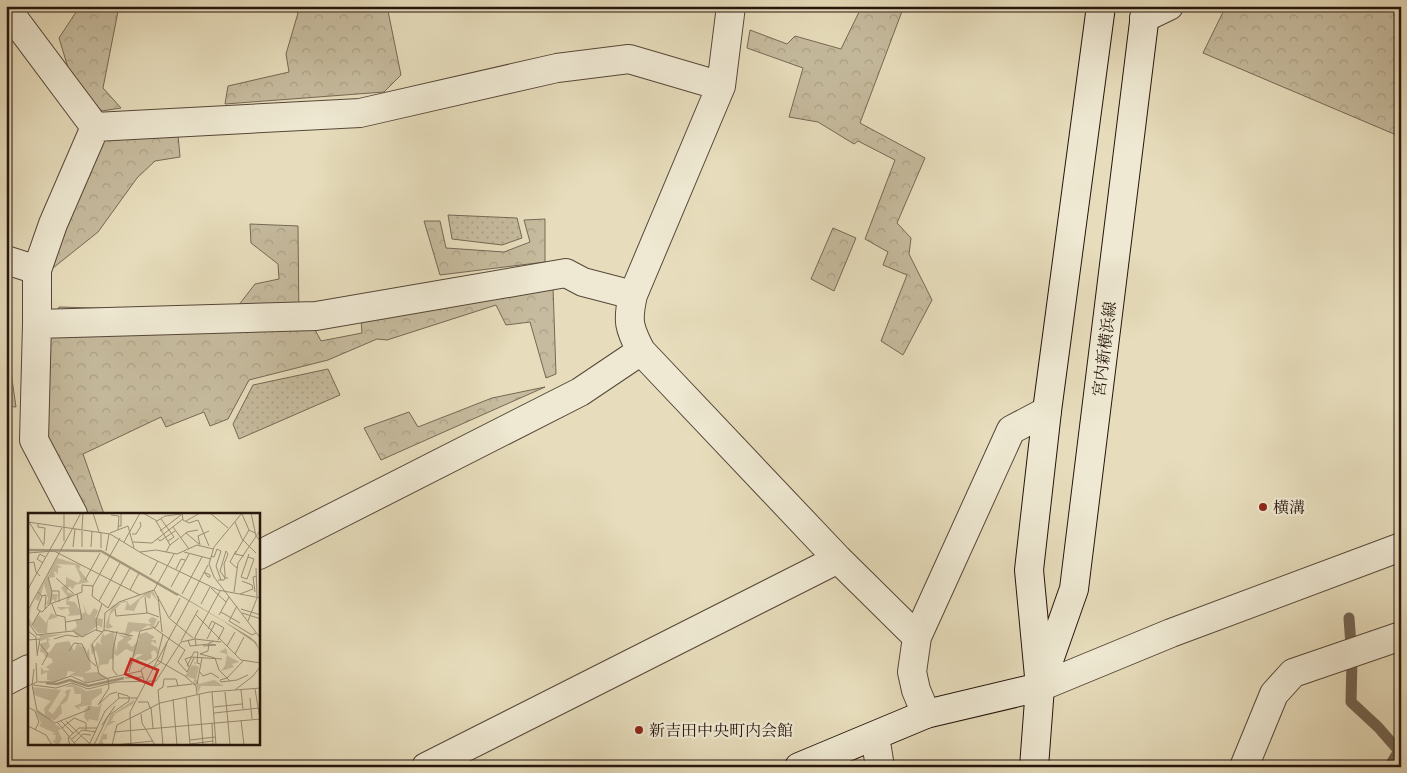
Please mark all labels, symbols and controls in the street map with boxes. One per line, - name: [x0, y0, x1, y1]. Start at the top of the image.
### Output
- street label: 宮内新横浜線: [1088, 300, 1121, 398]
- place label: 横溝: [1273, 497, 1305, 518]
- marker: 横溝: [1257, 501, 1269, 513]
- inset map: [28, 513, 260, 746]
- place label: 新吉田中央町内会館: [649, 720, 793, 741]
- marker: 新吉田中央町内会館: [633, 724, 645, 736]

